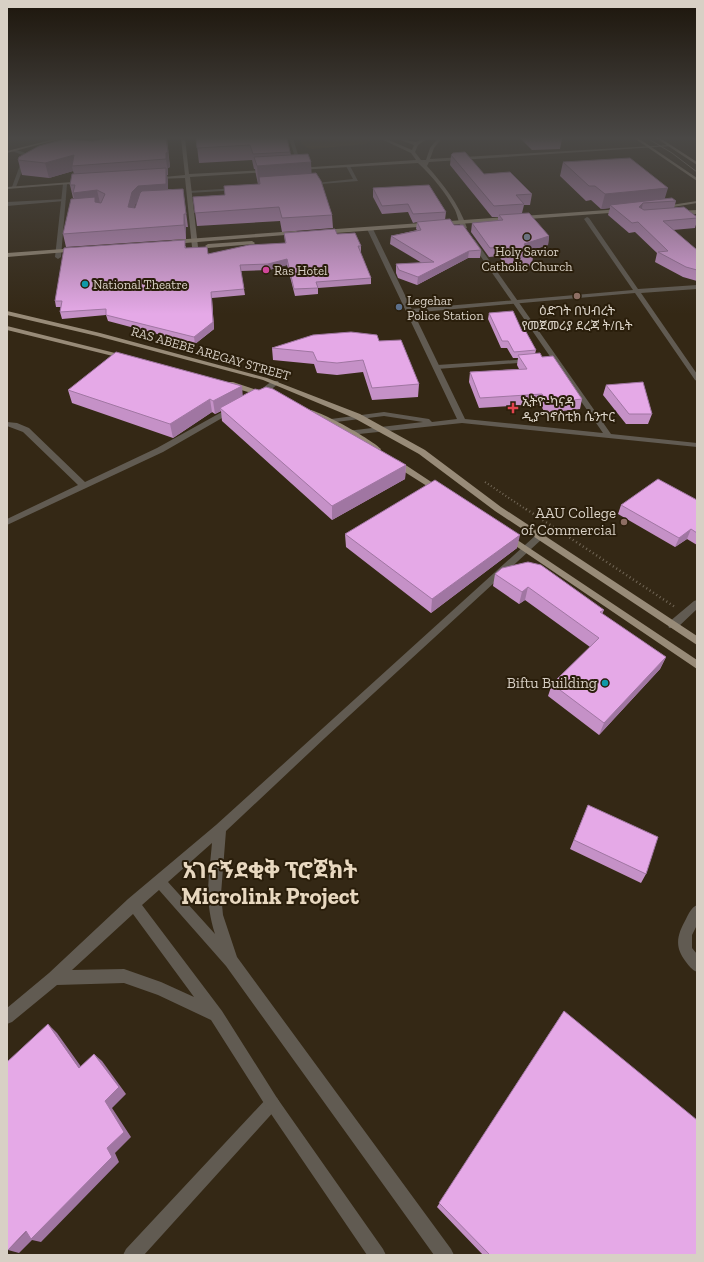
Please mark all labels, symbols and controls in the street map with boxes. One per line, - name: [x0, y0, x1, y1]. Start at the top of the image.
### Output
- marker: Holy Savior Catholic Church: [522, 232, 532, 242]
- place label: Holy Savior Catholic Church: [481, 244, 573, 274]
- place label: Ras Hotel: [274, 263, 328, 278]
- marker: Ras Hotel: [261, 265, 271, 275]
- place label: National Theatre: [93, 277, 188, 292]
- marker: National Theatre: [80, 279, 90, 289]
- marker: ዕድገት በህብረት የመጀመሪያ ደረጃ ት/ቤት: [572, 291, 582, 301]
- place label: Legehar Police Station: [407, 293, 484, 323]
- marker: Legehar Police Station: [394, 302, 404, 312]
- place label: ዕድገት በህብረት የመጀመሪያ ደረጃ ት/ቤት: [522, 303, 633, 333]
- street label: RAS ABEBE AREGAY STREET: [129, 324, 292, 383]
- place label: ኢትዮ-ካናዳ ዲያግኖስቲክ ሴንተር: [522, 394, 615, 424]
- marker: ኢትዮ-ካናዳ ዲያግኖስቲክ ሴንተር: [507, 402, 519, 414]
- place label: AAU College of Commercial: [521, 504, 616, 539]
- marker: AAU College of Commercial: [619, 517, 629, 527]
- place label: Biftu Building: [507, 674, 597, 692]
- marker: Biftu Building: [600, 678, 610, 688]
- district label: አገናኝደቂቅ ፕሮጀክት Microlink Project: [181, 856, 360, 910]

